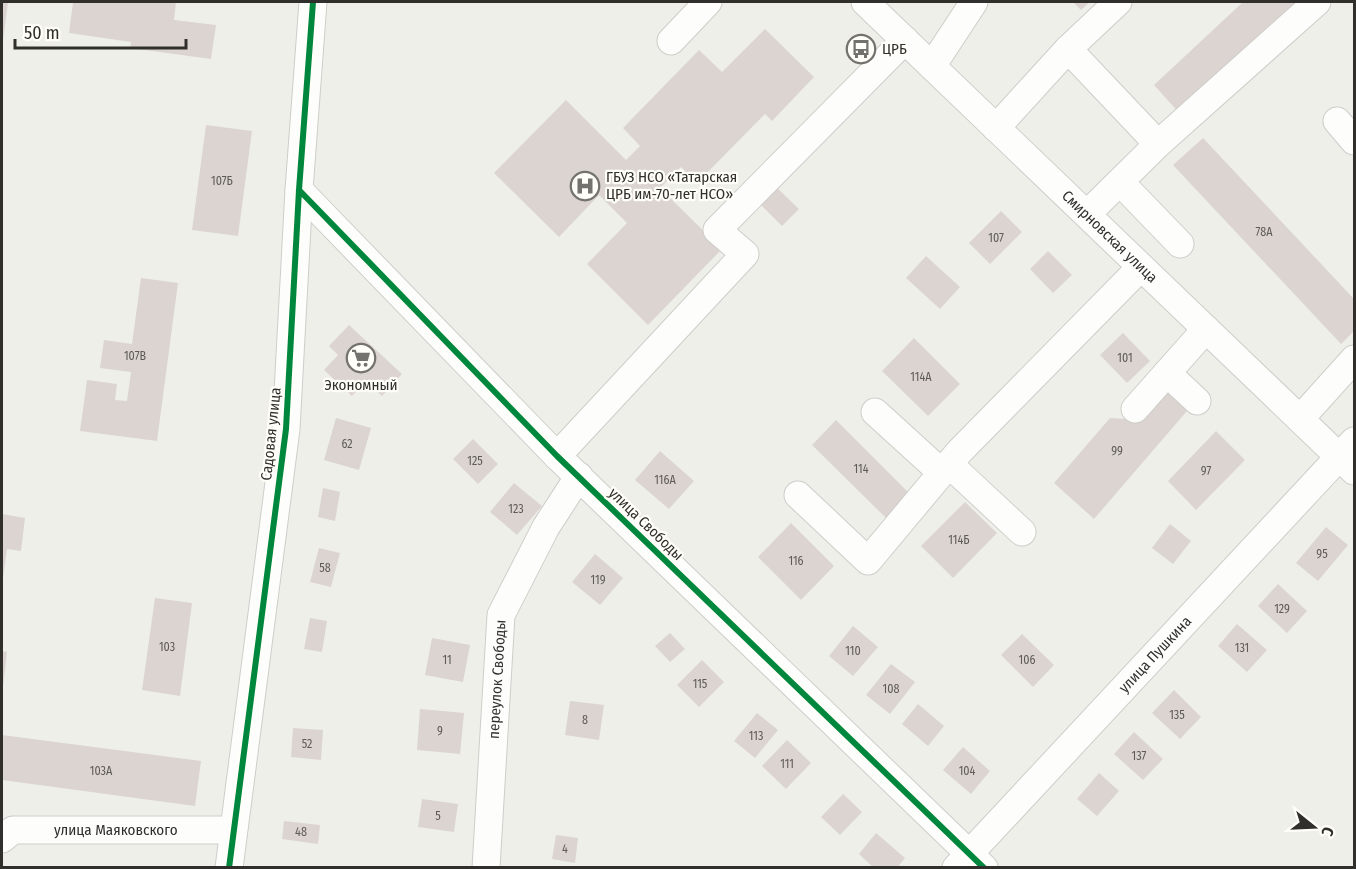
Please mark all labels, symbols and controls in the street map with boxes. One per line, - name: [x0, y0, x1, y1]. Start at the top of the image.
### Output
- scale bar: [15, 12, 186, 50]
- text: 50 m: [24, 22, 60, 44]
- bus stop icon: ЦРБ: [845, 33, 877, 65]
- place label: ЦРБ: [882, 40, 907, 58]
- place label: ГБУЗ НСО «Татарская ЦРБ им-70-лет НСО»: [606, 168, 737, 203]
- hospital icon: ГБУЗ НСО «Татарская ЦРБ им-70-лет НСО»: [569, 170, 601, 202]
- house number: 107Б: [211, 174, 233, 188]
- street label: Смирновская улица: [1058, 187, 1161, 287]
- house number: 78А: [1256, 225, 1273, 239]
- house number: 107: [988, 231, 1004, 245]
- supermarket icon: Экономный: [345, 342, 377, 374]
- house number: 107В: [124, 349, 147, 363]
- house number: 101: [1117, 351, 1133, 365]
- house number: 114А: [910, 370, 932, 384]
- place label: Экономный: [324, 376, 398, 394]
- street label: Садовая улица: [257, 387, 285, 481]
- house number: 62: [341, 437, 353, 451]
- house number: 99: [1111, 444, 1123, 458]
- house number: 125: [467, 454, 483, 468]
- house number: 114: [853, 462, 869, 476]
- house number: 97: [1201, 464, 1211, 478]
- house number: 116А: [654, 473, 676, 487]
- street label: улица Свободы: [605, 484, 687, 564]
- house number: 123: [508, 502, 524, 516]
- house number: 114Б: [948, 533, 970, 547]
- house number: 95: [1316, 547, 1328, 561]
- house number: 116: [788, 554, 804, 568]
- house number: 58: [319, 561, 331, 575]
- house number: 119: [590, 573, 606, 587]
- house number: 129: [1274, 602, 1290, 616]
- street label: улица Пушкина: [1115, 612, 1195, 696]
- street label: переулок Свободы: [485, 619, 510, 739]
- house number: 103: [159, 640, 175, 654]
- house number: 131: [1235, 641, 1249, 655]
- house number: 110: [845, 644, 861, 658]
- house number: 11: [442, 653, 452, 667]
- house number: 106: [1019, 653, 1035, 667]
- house number: 115: [693, 677, 708, 691]
- house number: 108: [883, 682, 899, 696]
- house number: 135: [1169, 708, 1185, 722]
- house number: 8: [582, 713, 588, 727]
- house number: 9: [437, 724, 443, 738]
- house number: 113: [749, 729, 763, 743]
- house number: 52: [302, 737, 312, 751]
- house number: 137: [1132, 749, 1147, 763]
- house number: 111: [780, 757, 794, 771]
- house number: 103А: [90, 764, 113, 778]
- house number: 104: [959, 764, 976, 778]
- north arrow: [1284, 797, 1344, 857]
- house number: 5: [435, 809, 441, 823]
- street label: улица Маяковского: [54, 821, 178, 839]
- house number: 48: [295, 825, 307, 839]
- text: С: [1317, 825, 1338, 839]
- house number: 4: [562, 842, 568, 856]

